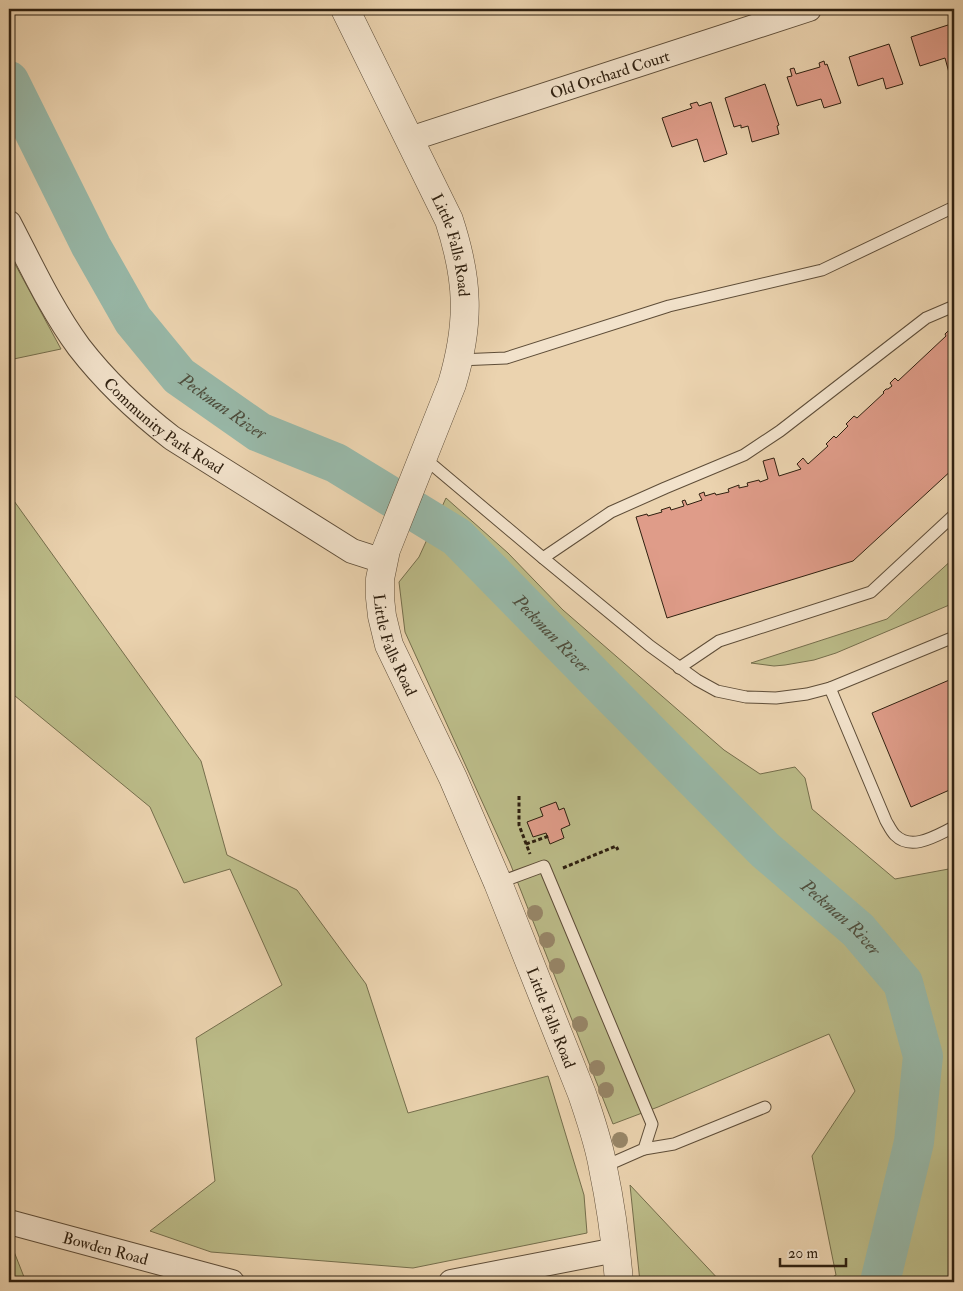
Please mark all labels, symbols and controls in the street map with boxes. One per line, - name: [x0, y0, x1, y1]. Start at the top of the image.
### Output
- street label: Old Orchard Court: [548, 46, 672, 104]
- street label: Little Falls Road: [426, 190, 474, 297]
- water label: Peckman River: [173, 368, 270, 446]
- street label: Community Park Road: [99, 374, 227, 479]
- water label: Peckman River: [507, 589, 596, 680]
- street label: Little Falls Road: [369, 593, 421, 699]
- water label: Peckman River: [795, 874, 887, 961]
- street label: Little Falls Road: [521, 964, 580, 1071]
- street label: Bowden Road: [60, 1228, 150, 1270]
- scale bar: [780, 1236, 847, 1268]
- text: 20 m: [788, 1244, 818, 1263]

